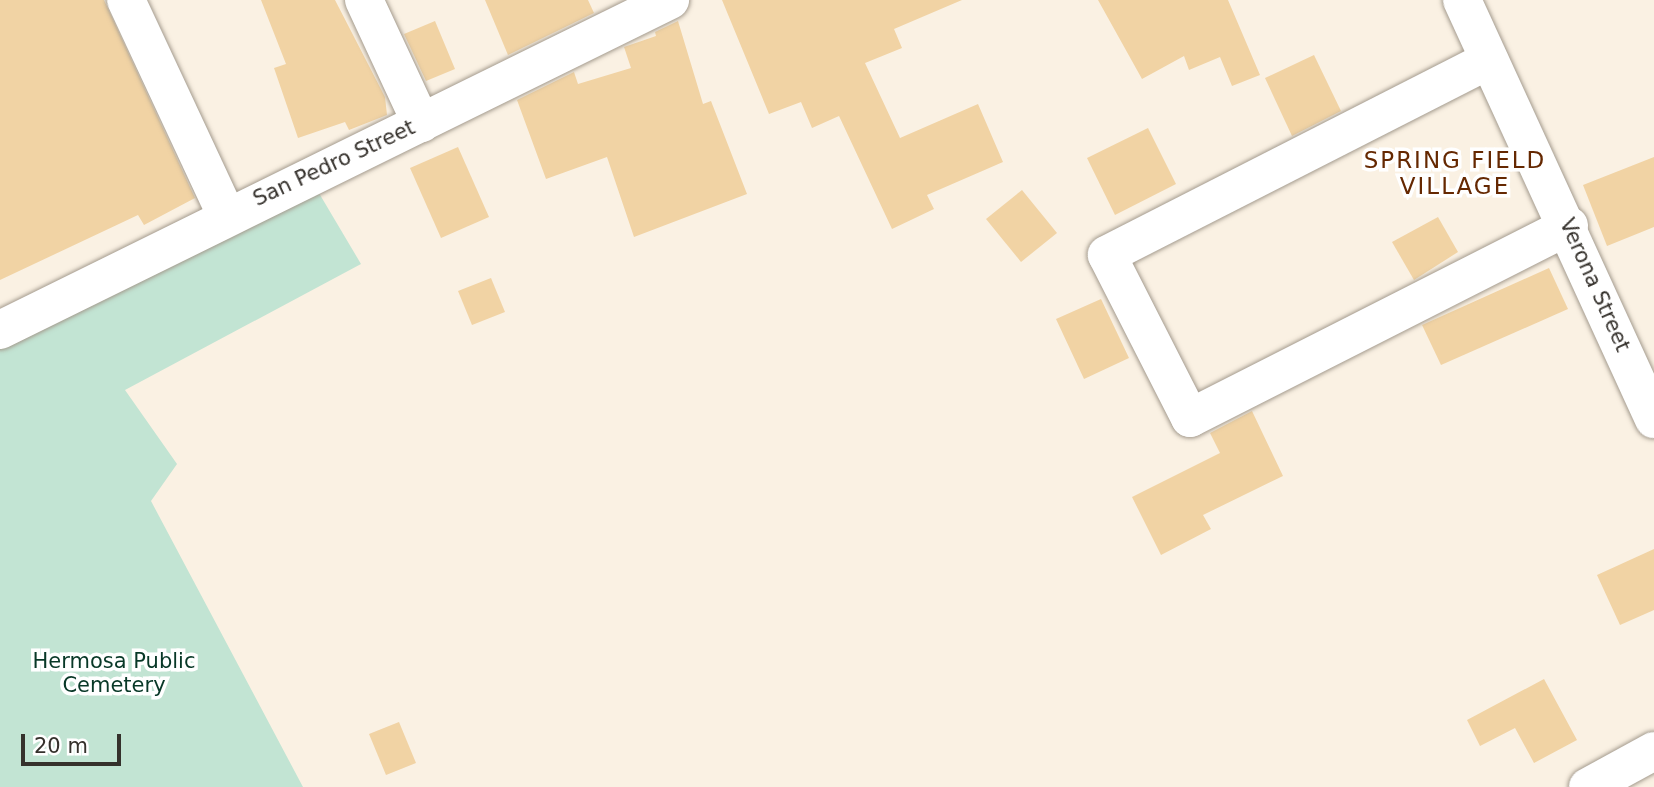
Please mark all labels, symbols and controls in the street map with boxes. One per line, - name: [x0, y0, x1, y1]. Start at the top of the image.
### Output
- street label: San Pedro Street: [249, 114, 419, 212]
- district label: SPRING FIELD VILLAGE: [1365, 146, 1545, 200]
- street label: Verona Street: [1554, 214, 1636, 356]
- park label: Hermosa Public Cemetery: [33, 648, 195, 698]
- scale bar: [24, 720, 124, 764]
- text: 20 m: [34, 734, 88, 758]

